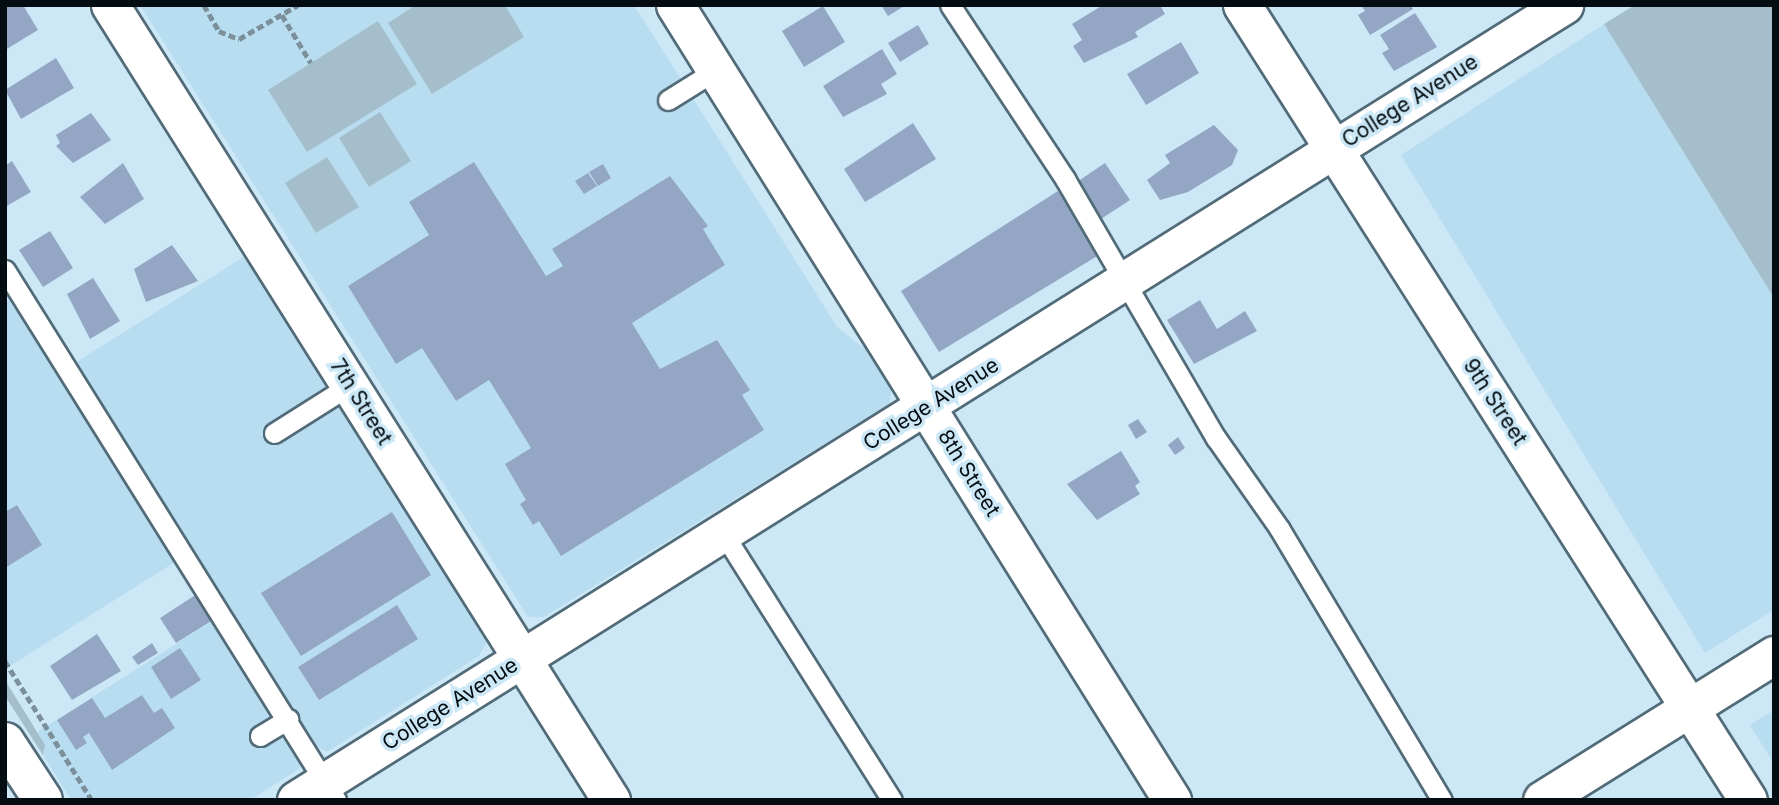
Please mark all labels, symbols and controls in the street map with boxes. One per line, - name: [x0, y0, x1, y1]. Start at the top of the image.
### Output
- street label: College Avenue: [1338, 49, 1482, 153]
- street label: College Avenue: [859, 352, 1003, 456]
- street label: 7th Street: [325, 354, 397, 450]
- street label: 9th Street: [1458, 354, 1532, 450]
- street label: 8th Street: [932, 425, 1006, 521]
- street label: College Avenue: [378, 652, 522, 756]

